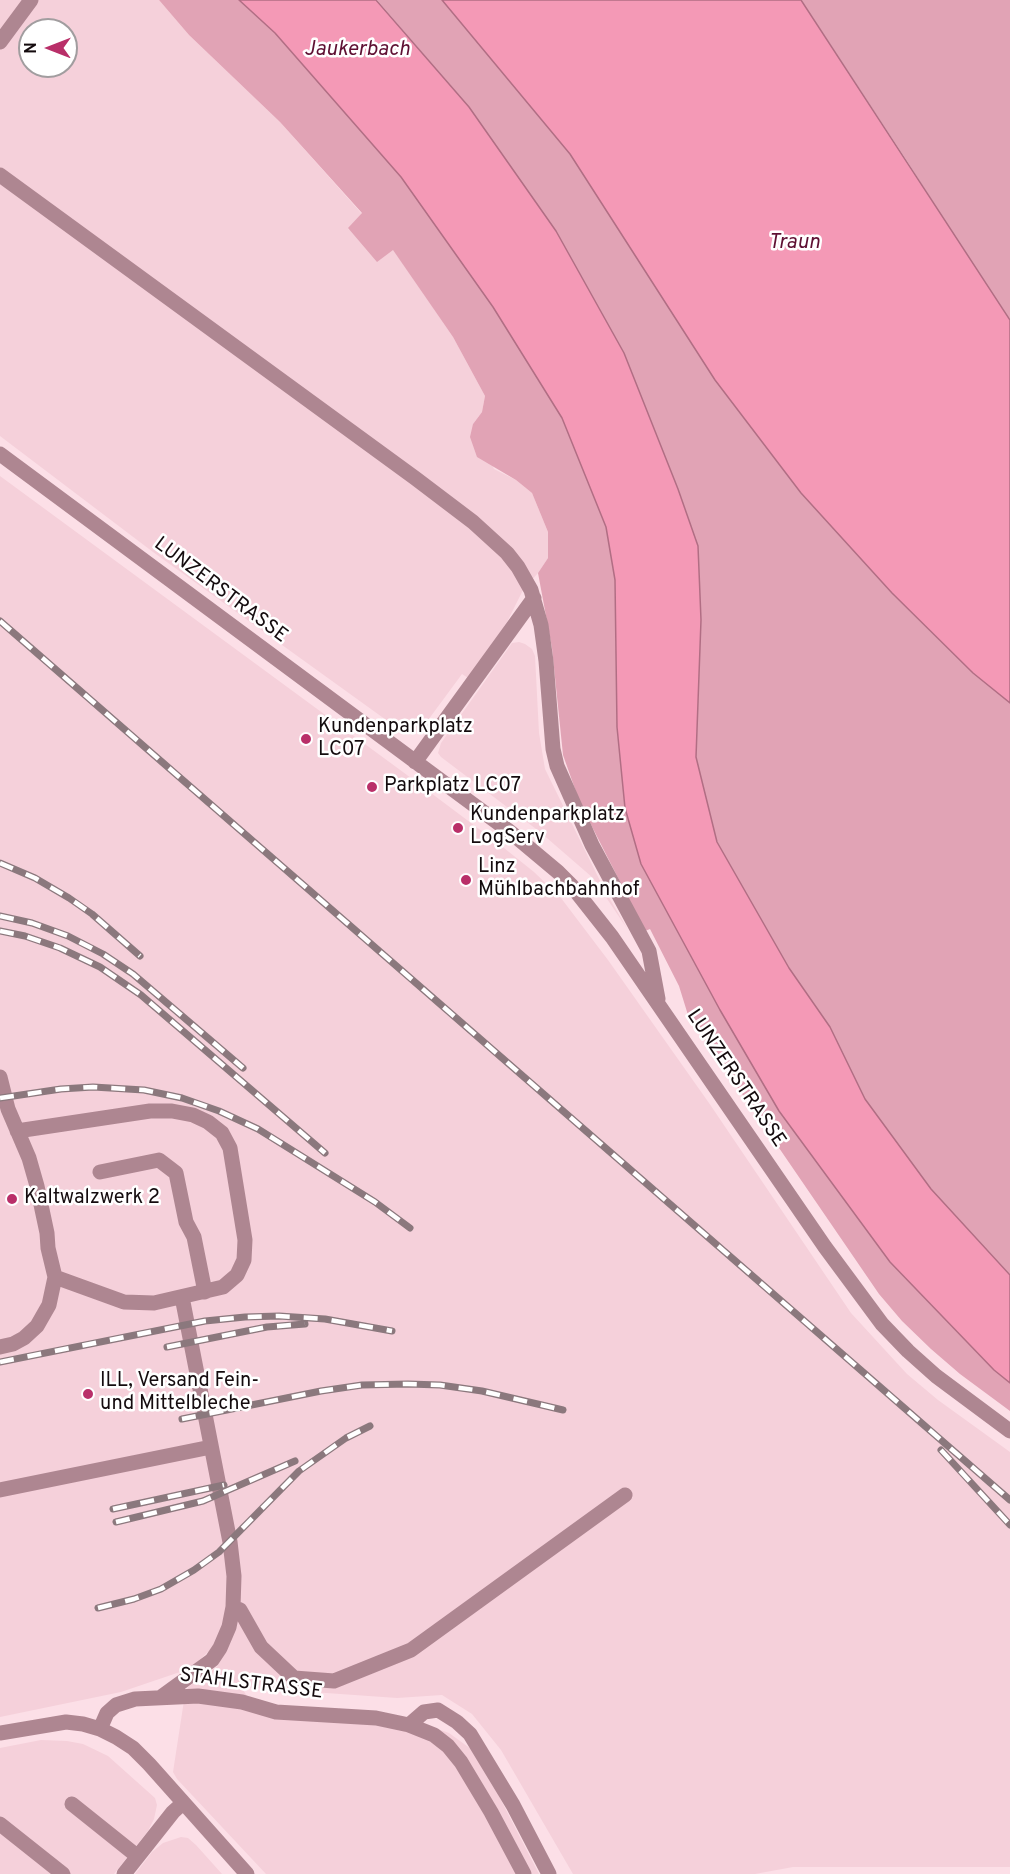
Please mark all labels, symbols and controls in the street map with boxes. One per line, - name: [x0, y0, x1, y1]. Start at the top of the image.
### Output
- north arrow: [18, 18, 78, 78]
- water label: Jaukerbach: [304, 38, 410, 64]
- text: N: [22, 42, 42, 54]
- water label: Traun: [768, 231, 820, 257]
- street label: LUNZERSTRASSE: [148, 533, 292, 649]
- place label: Kundenparkplatz LC07: [318, 716, 473, 763]
- marker: Kundenparkplatz LC07: [299, 732, 313, 746]
- place label: Parkplatz LC07: [384, 775, 521, 799]
- marker: Parkplatz LC07: [365, 780, 379, 794]
- place label: Kundenparkplatz LogServ: [470, 804, 625, 851]
- marker: Kundenparkplatz LogServ: [451, 821, 465, 835]
- place label: Linz Mühlbachbahnhof: [478, 856, 639, 903]
- marker: Linz Mühlbachbahnhof: [459, 873, 473, 887]
- street label: LUNZERSTRASSE: [680, 1005, 790, 1153]
- place label: Kaltwalzwerk 2: [24, 1187, 160, 1211]
- marker: Kaltwalzwerk 2: [5, 1192, 19, 1206]
- place label: ILL, Versand Fein- und Mittelbleche: [100, 1370, 259, 1417]
- marker: ILL, Versand Fein- und Mittelbleche: [81, 1387, 95, 1401]
- street label: STAHLSTRASSE: [178, 1664, 324, 1706]

